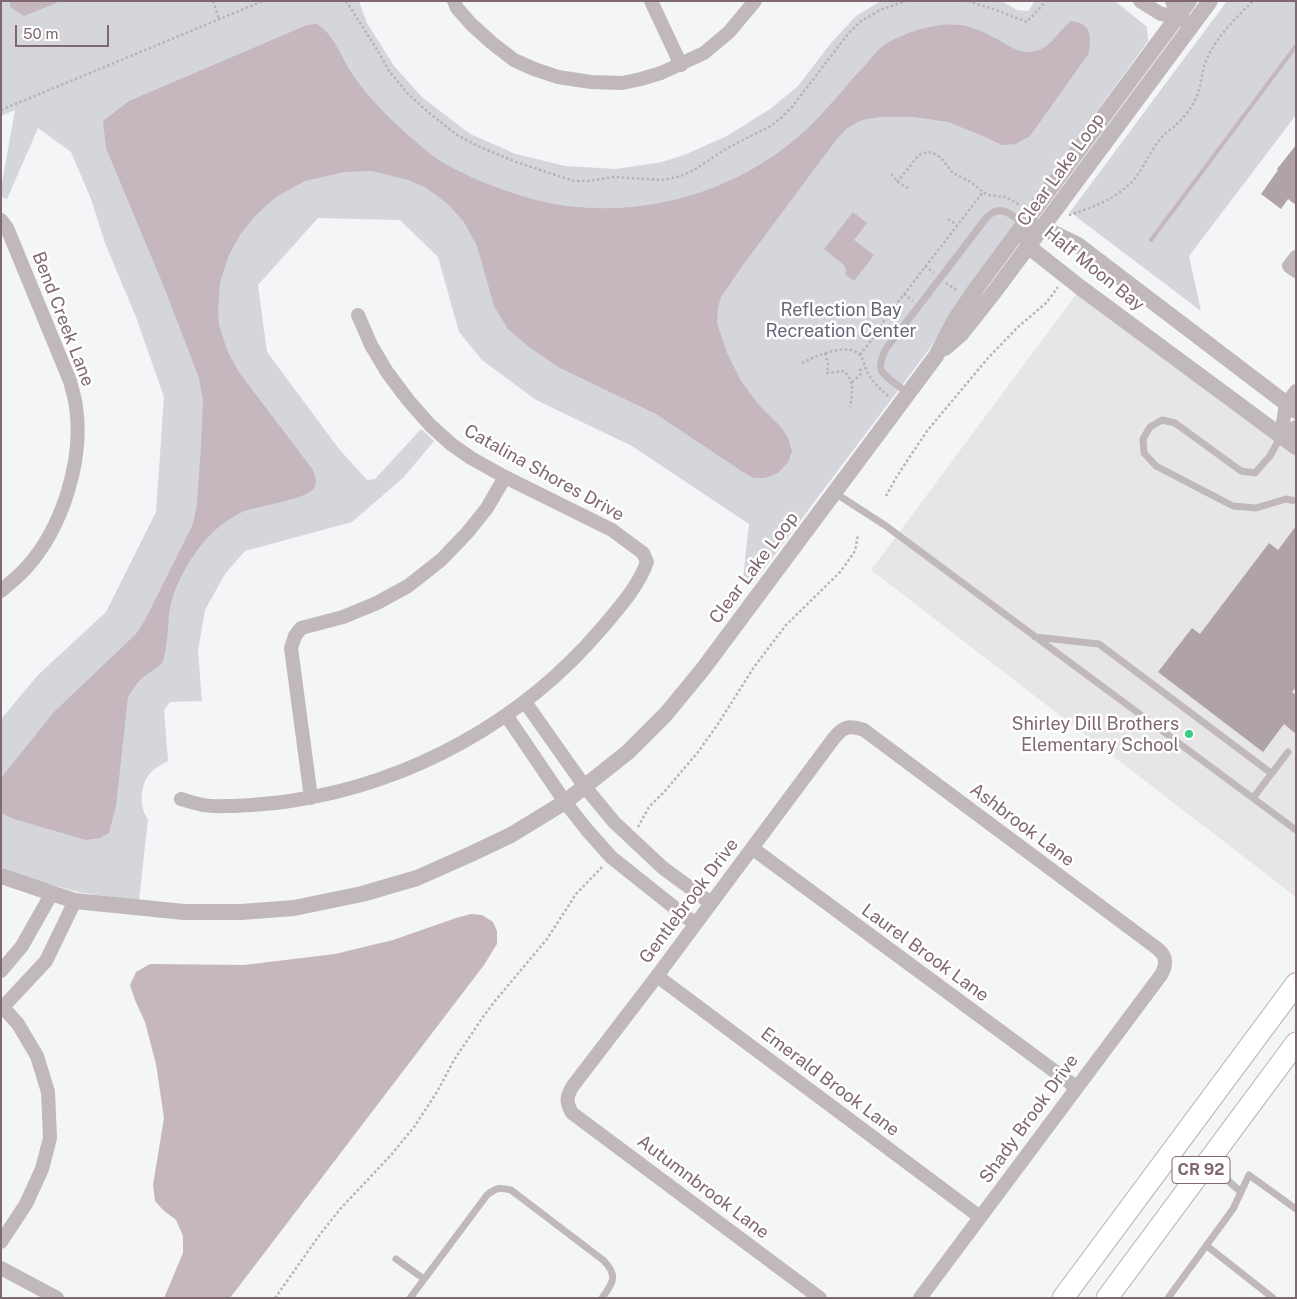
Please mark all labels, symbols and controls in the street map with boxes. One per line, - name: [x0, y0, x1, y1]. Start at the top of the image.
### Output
- scale bar: [18, 15, 111, 47]
- text: 50 m: [23, 25, 58, 42]
- street label: Clear Lake Loop: [1013, 109, 1109, 231]
- street label: Half Moon Bay: [1040, 222, 1148, 316]
- street label: Bend Creek Lane: [27, 249, 99, 389]
- park label: Reflection Bay Recreation Center: [765, 299, 917, 342]
- street label: Catalina Shores Drive: [460, 420, 628, 526]
- street label: Clear Lake Loop: [705, 508, 803, 628]
- place label: Shirley Dill Brothers Elementary School: [1011, 713, 1179, 756]
- marker: Shirley Dill Brothers Elementary School: [1183, 728, 1195, 740]
- street label: Ashbrook Lane: [966, 779, 1078, 871]
- street label: Gentlebrook Drive: [635, 834, 743, 968]
- street label: Laurel Brook Lane: [857, 900, 993, 1006]
- street label: Emerald Brook Lane: [756, 1023, 904, 1141]
- street label: Shady Brook Drive: [975, 1050, 1083, 1188]
- street label: Autumnbrook Lane: [633, 1130, 773, 1244]
- road number: CR 92: [1172, 1156, 1230, 1184]

